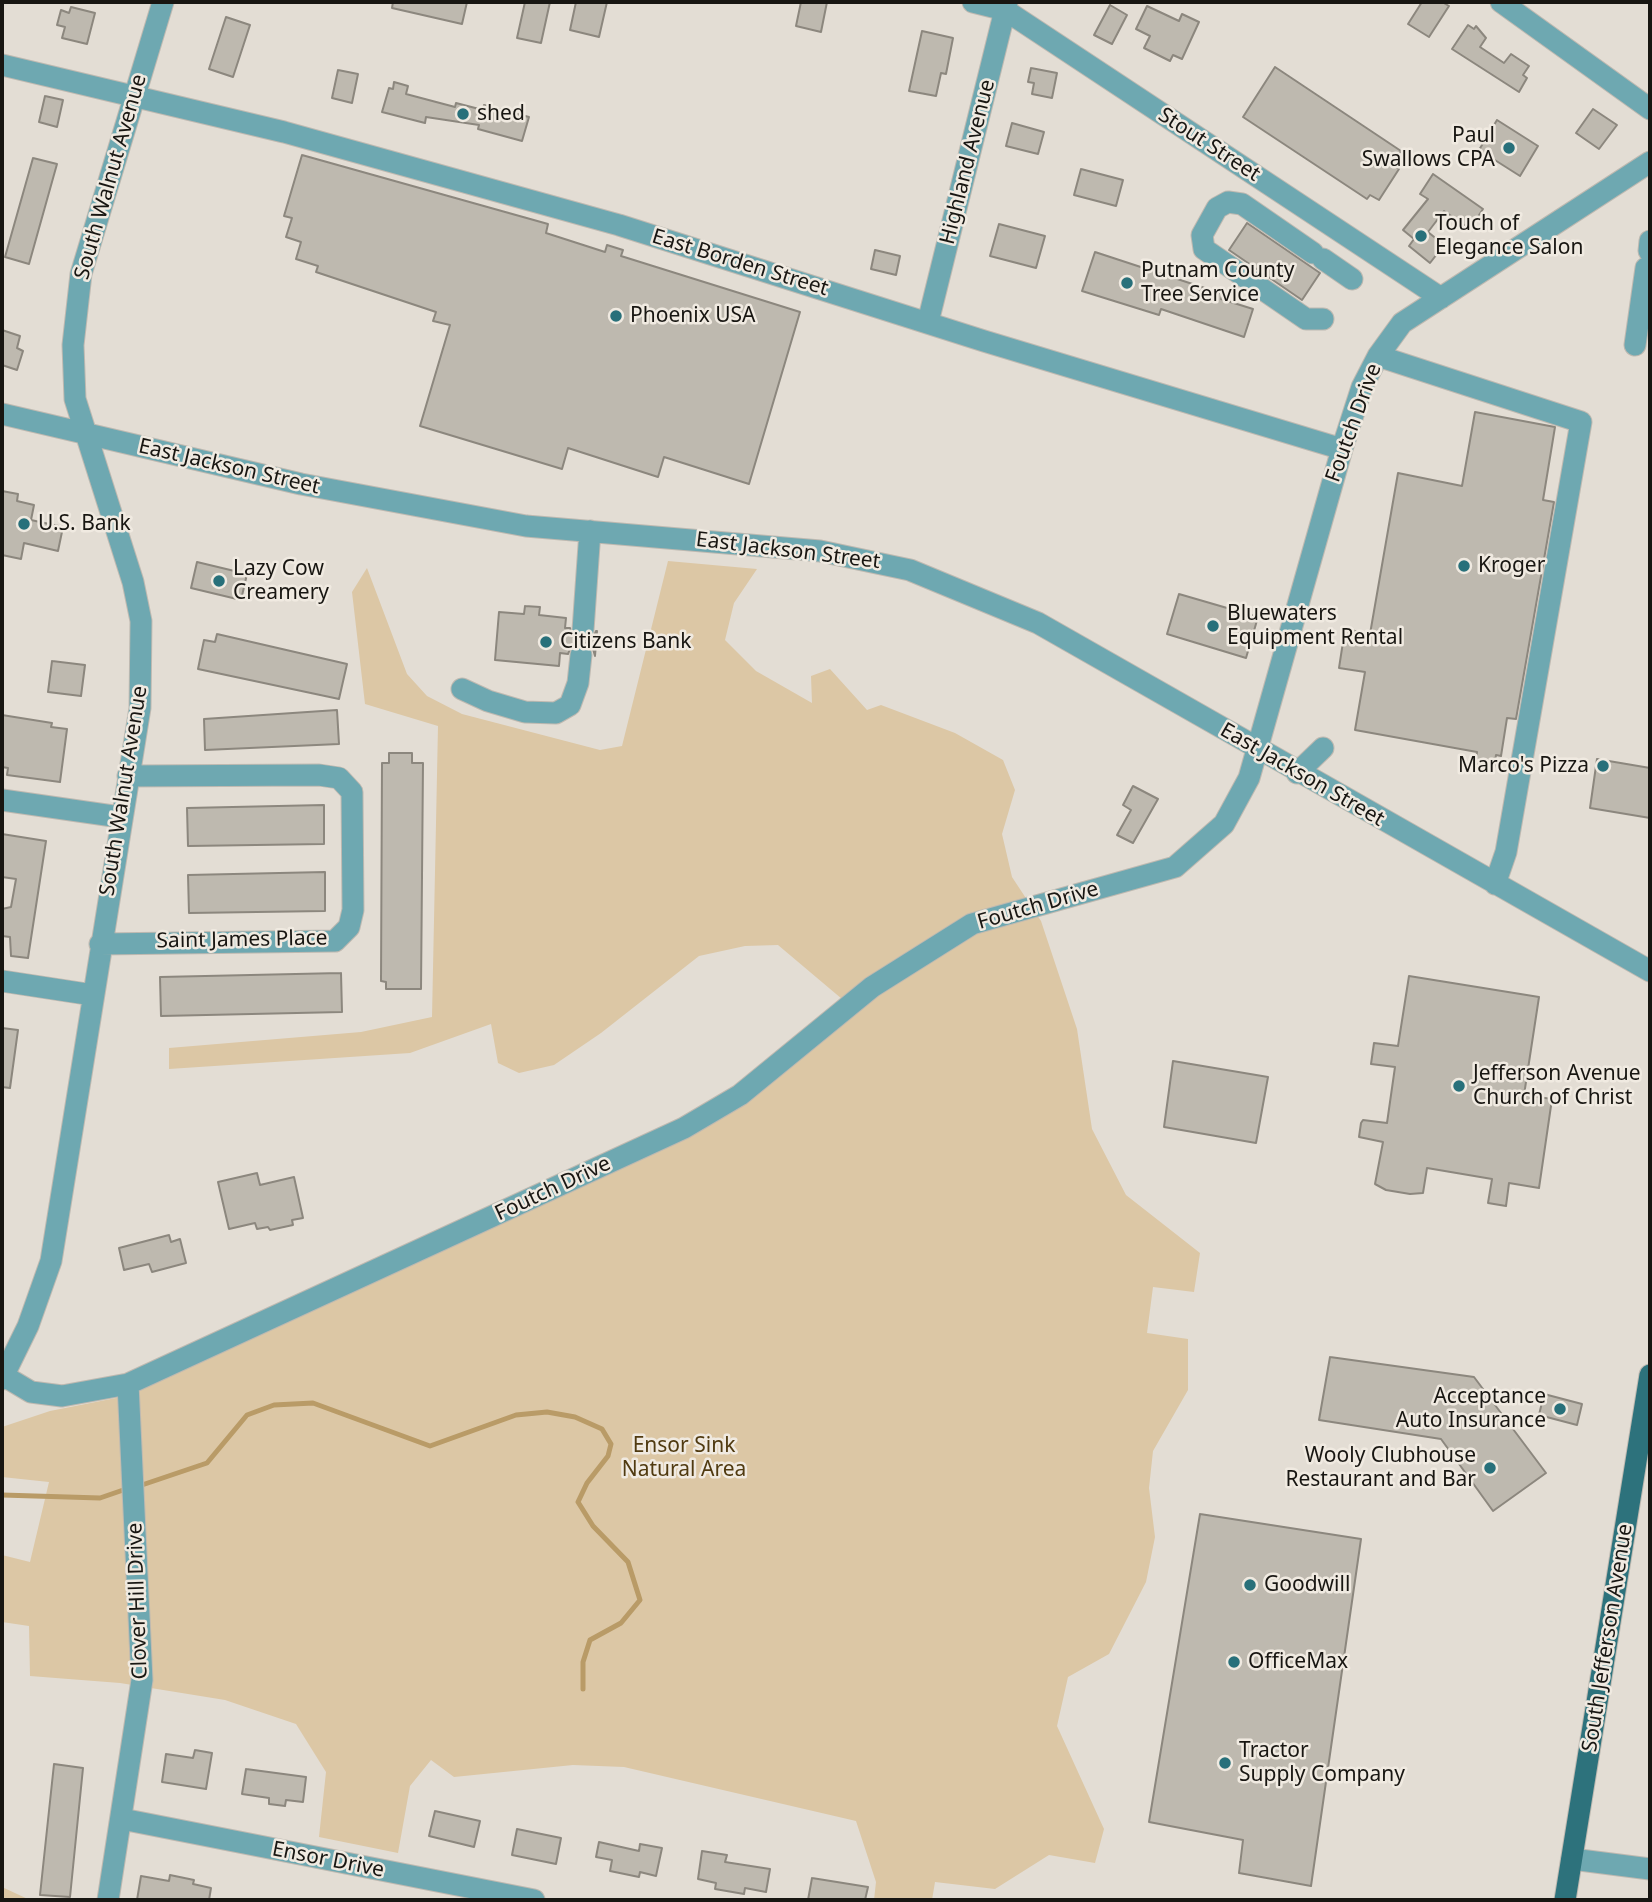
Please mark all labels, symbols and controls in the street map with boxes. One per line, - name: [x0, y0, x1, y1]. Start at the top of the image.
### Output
- street label: South Walnut Avenue: [70, 72, 152, 282]
- street label: Highland Avenue: [935, 77, 1001, 247]
- place label: shed: [477, 101, 525, 127]
- street label: Stout Street: [1153, 103, 1265, 187]
- marker: shed: [455, 106, 471, 122]
- place label: Paul Swallows CPA: [1362, 123, 1495, 173]
- marker: Paul Swallows CPA: [1501, 140, 1517, 156]
- place label: Touch of Elegance Salon: [1435, 211, 1583, 261]
- street label: East Borden Street: [649, 224, 831, 302]
- marker: Touch of Elegance Salon: [1413, 228, 1429, 244]
- place label: Putnam County Tree Service: [1141, 258, 1294, 308]
- marker: Putnam County Tree Service: [1119, 275, 1135, 291]
- place label: Phoenix USA: [630, 303, 755, 329]
- marker: Phoenix USA: [608, 308, 624, 324]
- street label: Foutch Drive: [1321, 360, 1387, 486]
- street label: East Jackson Street: [136, 434, 322, 500]
- place label: U.S. Bank: [38, 511, 131, 537]
- marker: U.S. Bank: [16, 516, 32, 532]
- street label: East Jackson Street: [695, 527, 881, 575]
- place label: Kroger: [1478, 553, 1545, 579]
- place label: Lazy Cow Creamery: [233, 556, 329, 606]
- marker: Kroger: [1456, 558, 1472, 574]
- marker: Lazy Cow Creamery: [211, 573, 227, 589]
- place label: Bluewaters Equipment Rental: [1227, 601, 1403, 651]
- marker: Bluewaters Equipment Rental: [1205, 618, 1221, 634]
- place label: Citizens Bank: [560, 629, 692, 655]
- marker: Citizens Bank: [538, 634, 554, 650]
- street label: South Walnut Avenue: [95, 684, 153, 898]
- street label: East Jackson Street: [1216, 718, 1388, 832]
- place label: Marco's Pizza: [1458, 753, 1589, 779]
- marker: Marco's Pizza: [1595, 758, 1611, 774]
- street label: Foutch Drive: [975, 877, 1101, 935]
- street label: Saint James Place: [156, 926, 328, 954]
- place label: Jefferson Avenue Church of Christ: [1473, 1061, 1640, 1111]
- marker: Jefferson Avenue Church of Christ: [1451, 1078, 1467, 1094]
- street label: Foutch Drive: [491, 1151, 615, 1227]
- place label: Acceptance Auto Insurance: [1396, 1384, 1546, 1434]
- marker: Acceptance Auto Insurance: [1552, 1401, 1568, 1417]
- park label: Ensor Sink Natural Area: [622, 1433, 746, 1483]
- place label: Wooly Clubhouse Restaurant and Bar: [1285, 1443, 1476, 1493]
- marker: Wooly Clubhouse Restaurant and Bar: [1482, 1460, 1498, 1476]
- street label: Clover Hill Drive: [123, 1522, 153, 1680]
- street label: South Jefferson Avenue: [1578, 1522, 1638, 1754]
- place label: Goodwill: [1264, 1572, 1350, 1598]
- marker: Goodwill: [1242, 1577, 1258, 1593]
- place label: OfficeMax: [1248, 1649, 1348, 1675]
- marker: OfficeMax: [1226, 1654, 1242, 1670]
- place label: Tractor Supply Company: [1239, 1738, 1405, 1788]
- marker: Tractor Supply Company: [1217, 1755, 1233, 1771]
- street label: Ensor Drive: [270, 1837, 386, 1883]

